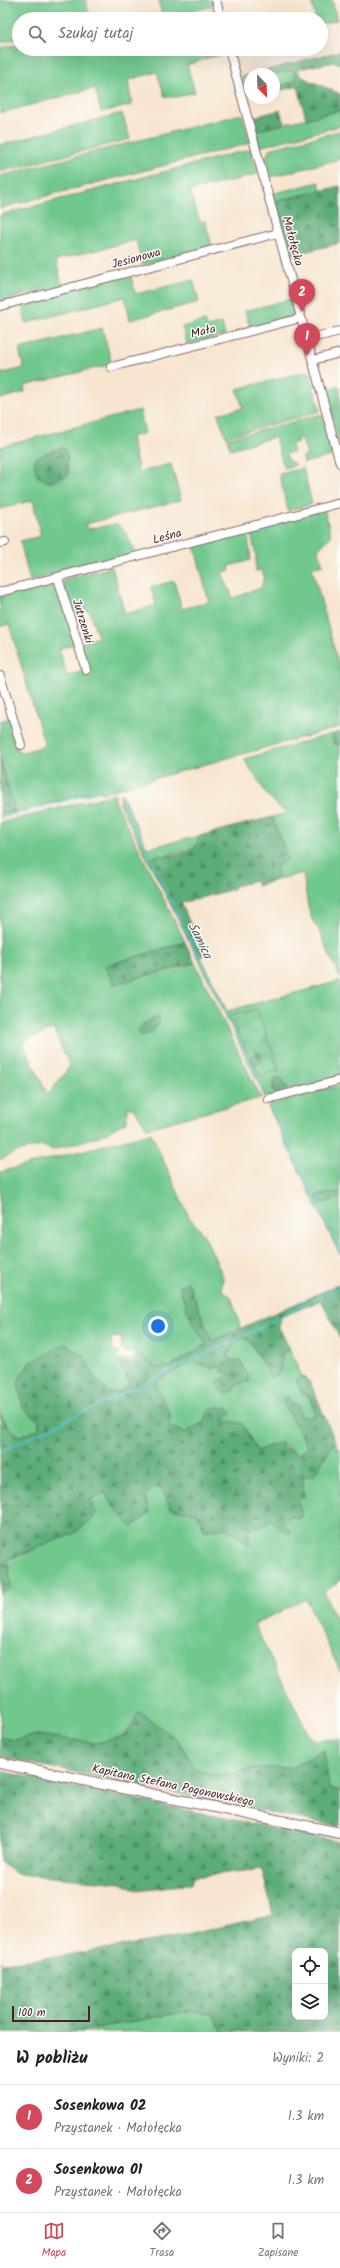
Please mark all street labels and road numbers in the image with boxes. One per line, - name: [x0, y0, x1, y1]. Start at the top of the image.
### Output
- street label: Małołęcka: [277, 214, 308, 269]
- street label: Jesionowa: [110, 243, 163, 274]
- street label: Mała: [189, 319, 218, 344]
- street label: Leśna: [151, 523, 184, 549]
- street label: Jutrzenki: [67, 597, 99, 647]
- street label: Kapitana Stefana Pogonowskiego: [90, 1759, 256, 1812]

